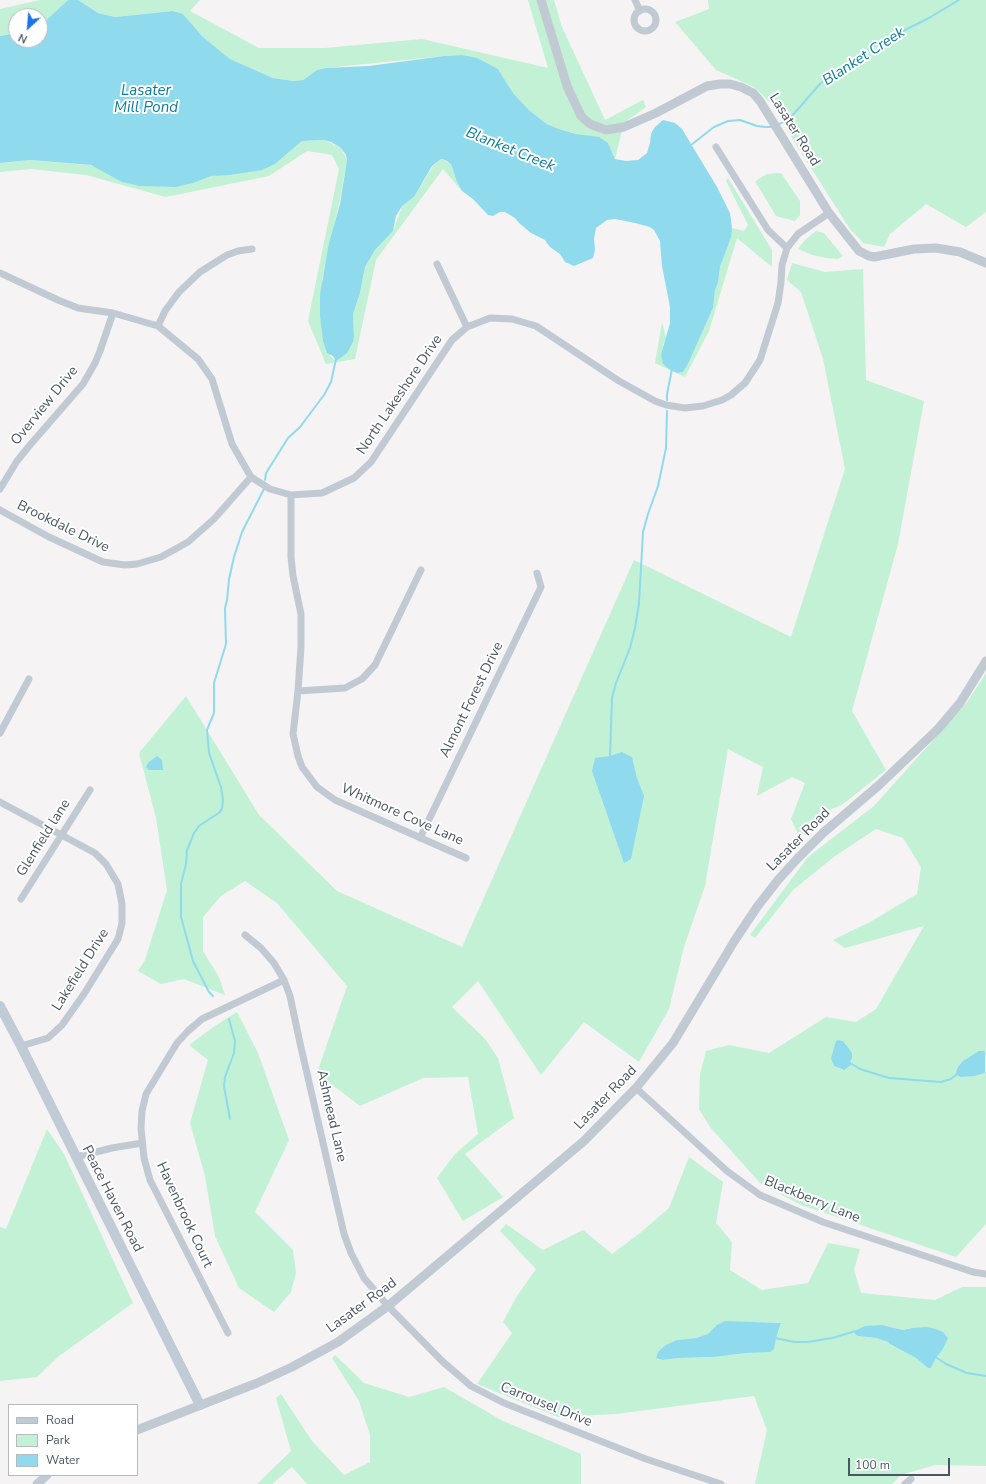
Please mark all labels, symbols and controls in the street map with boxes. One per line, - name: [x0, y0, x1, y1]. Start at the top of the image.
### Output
- north arrow: [8, 8, 48, 48]
- water label: Blanket Creek: [820, 24, 908, 90]
- text: N: [16, 30, 30, 47]
- water label: Lasater Mill Pond: [114, 82, 178, 117]
- street label: Lasater Road: [765, 91, 823, 169]
- water label: Blanket Creek: [463, 124, 557, 176]
- street label: North Lakeshore Drive: [354, 332, 446, 458]
- street label: Overview Drive: [8, 363, 82, 449]
- street label: Brookdale Drive: [14, 497, 112, 557]
- street label: Almont Forest Drive: [437, 639, 507, 761]
- street label: Whitmore Cove Lane: [338, 780, 466, 850]
- street label: Glenfield lane: [14, 796, 74, 880]
- street label: Lasater Road: [764, 805, 834, 875]
- street label: Lakefield Drive: [49, 926, 113, 1014]
- street label: Lasater Road: [571, 1062, 641, 1134]
- street label: Ashmead Lane: [312, 1068, 350, 1164]
- street label: Peace Haven Road: [78, 1143, 146, 1255]
- street label: Havenbrook Court: [152, 1160, 216, 1270]
- street label: Blackberry Lane: [762, 1173, 862, 1227]
- street label: Lasater Road: [324, 1275, 400, 1337]
- street label: Carrousel Drive: [498, 1379, 594, 1431]
- legend: [8, 1404, 138, 1476]
- text: Road: [46, 1412, 74, 1428]
- text: Park: [46, 1432, 70, 1448]
- scale bar: [850, 1450, 952, 1476]
- text: Water: [46, 1452, 80, 1468]
- text: 100 m: [855, 1457, 890, 1473]

